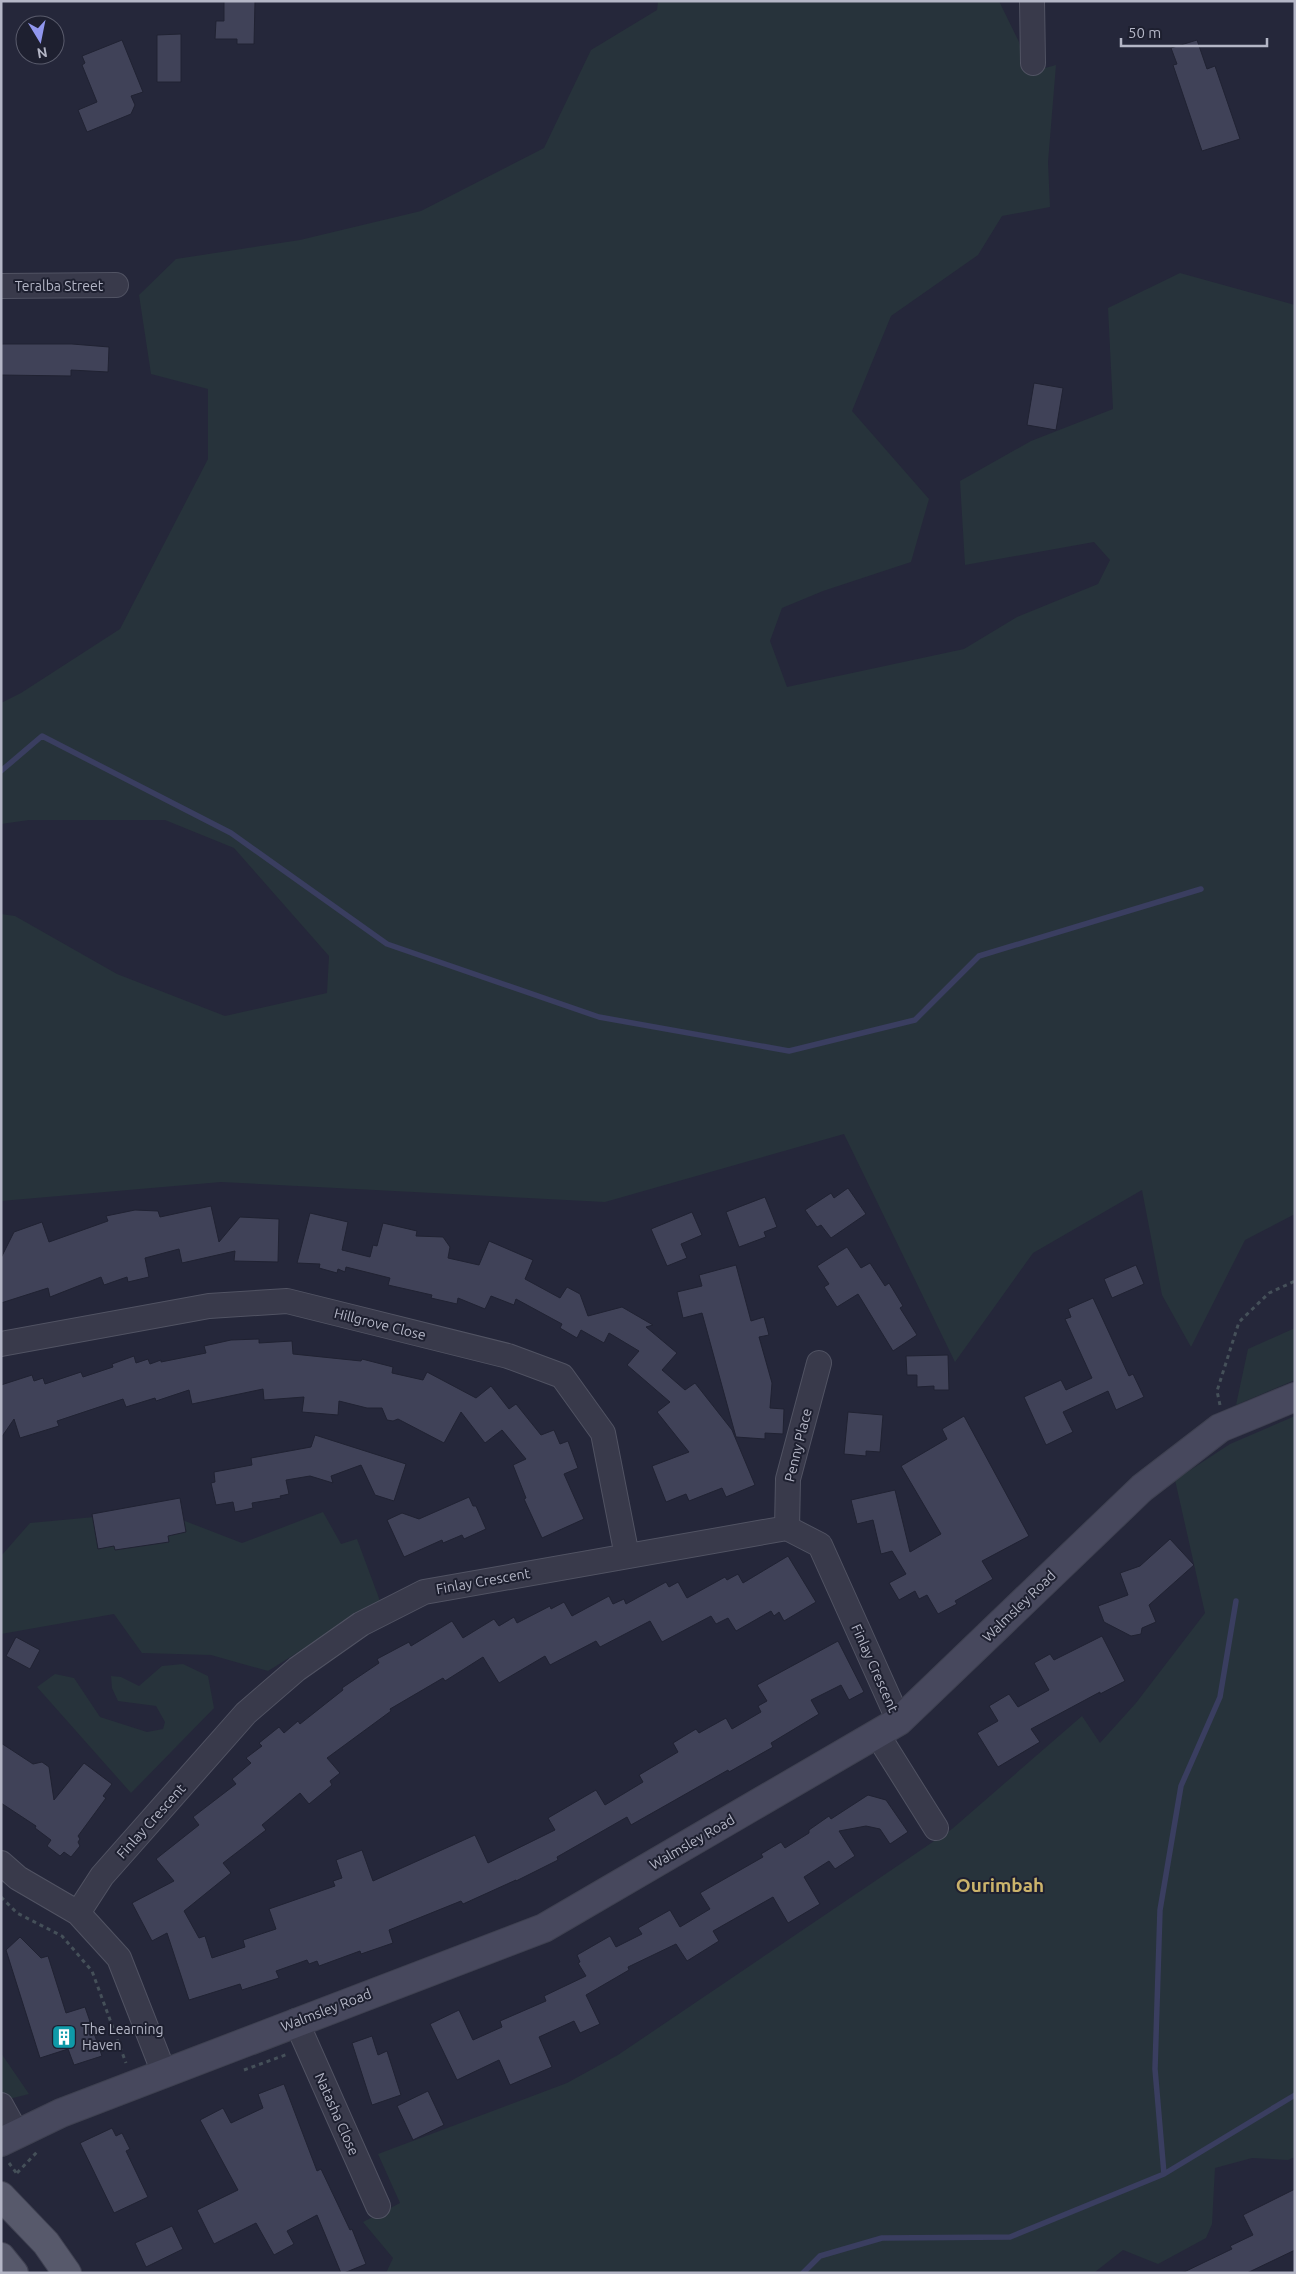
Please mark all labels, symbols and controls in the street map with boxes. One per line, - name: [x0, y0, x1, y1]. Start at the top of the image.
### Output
- north arrow: [15, 15, 65, 65]
- scale bar: [1121, 15, 1267, 47]
- text: 50 m: [1128, 24, 1161, 41]
- text: N: [36, 44, 49, 62]
- street label: Teralba Street: [15, 278, 104, 294]
- street label: Hillgrove Close: [332, 1305, 428, 1343]
- street label: Penny Place: [781, 1407, 815, 1483]
- street label: Finlay Crescent: [435, 1565, 532, 1597]
- street label: Walmsley Road: [979, 1567, 1059, 1645]
- street label: Finlay Crescent: [848, 1621, 902, 1715]
- street label: Finlay Crescent: [113, 1780, 189, 1862]
- street label: Walmsley Road: [647, 1811, 737, 1873]
- district label: Ourimbah: [956, 1874, 1044, 1896]
- street label: Walmsley Road: [279, 1985, 373, 2035]
- place label: The Learning Haven: [82, 2021, 164, 2053]
- building icon: The Learning Haven: [51, 2024, 77, 2050]
- street label: Natasha Close: [312, 2070, 362, 2158]

